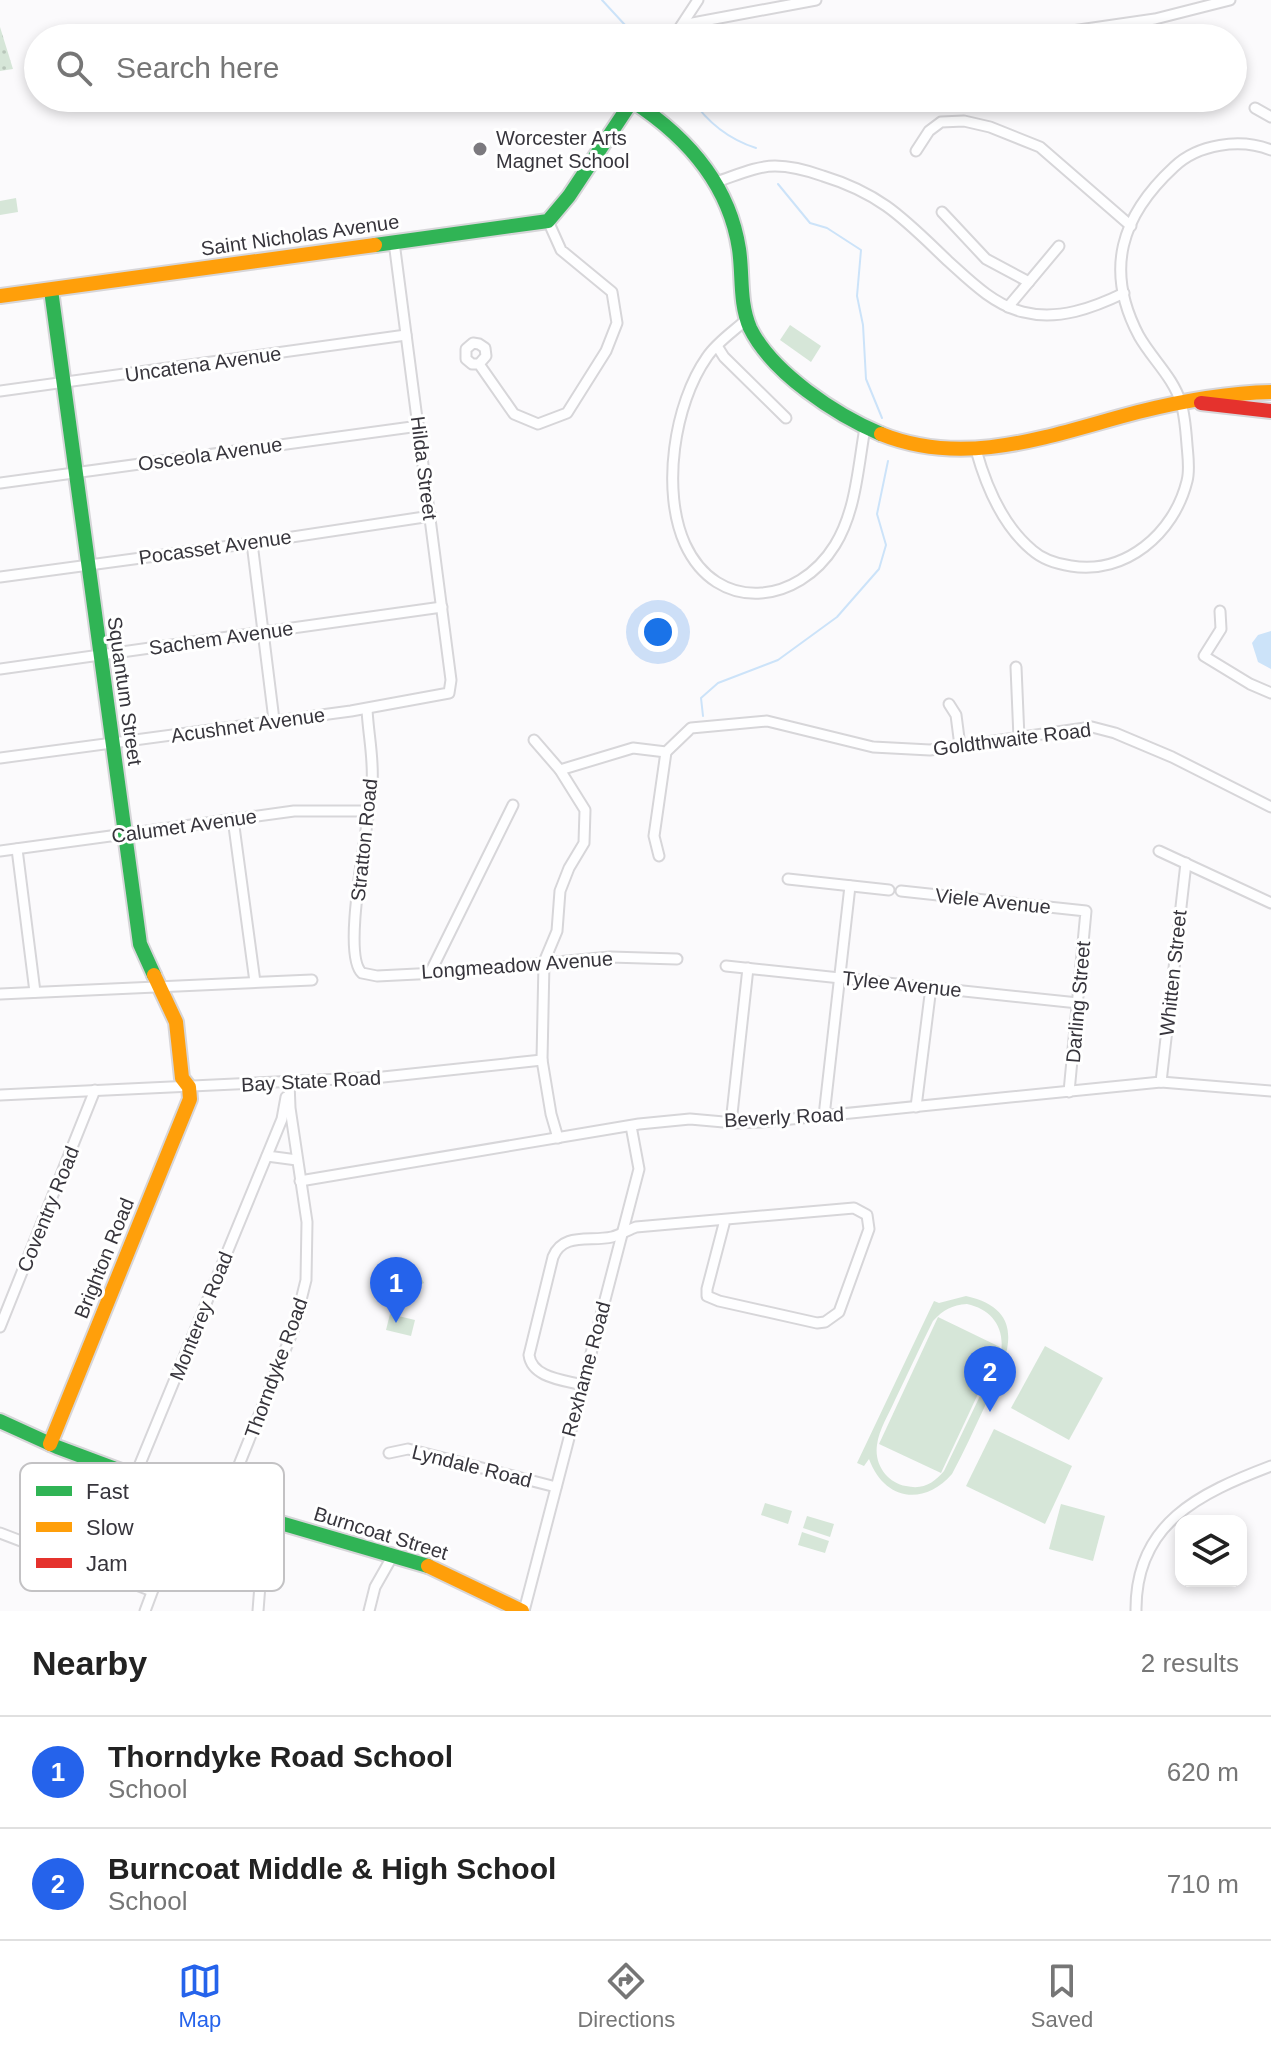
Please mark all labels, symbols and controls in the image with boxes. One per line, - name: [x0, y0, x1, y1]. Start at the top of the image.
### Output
- search box: [24, 24, 1247, 112]
- icon: search: [52, 46, 96, 90]
- text: Search here: [116, 51, 279, 84]
- place label: Worcester Arts Magnet School: [496, 127, 629, 172]
- marker: Worcester Arts Magnet School: [471, 140, 489, 158]
- street label: Saint Nicholas Avenue: [200, 210, 400, 260]
- street label: Uncatena Avenue: [123, 342, 283, 386]
- street label: Hilda Street: [407, 415, 441, 522]
- street label: Osceola Avenue: [137, 433, 283, 475]
- street label: Pocasset Avenue: [137, 525, 293, 569]
- your location: [638, 612, 678, 652]
- street label: Squantum Street: [104, 615, 146, 767]
- street label: Sachem Avenue: [148, 617, 294, 659]
- street label: Acushnet Avenue: [170, 703, 326, 747]
- street label: Goldthwaite Road: [932, 718, 1092, 760]
- street label: Stratton Road: [347, 777, 381, 903]
- street label: Calumet Avenue: [110, 805, 258, 847]
- street label: Viele Avenue: [934, 884, 1052, 918]
- street label: Whitten Street: [1155, 908, 1191, 1037]
- street label: Darling Street: [1062, 940, 1094, 1064]
- street label: Longmeadow Avenue: [420, 947, 614, 983]
- street label: Tylee Avenue: [841, 967, 963, 1001]
- street label: Bay State Road: [240, 1066, 382, 1096]
- street label: Beverly Road: [723, 1103, 845, 1131]
- street label: Coventry Road: [13, 1143, 83, 1275]
- street label: Brighton Road: [70, 1195, 138, 1321]
- street label: Monterey Road: [165, 1248, 237, 1384]
- pin: 1: [370, 1257, 422, 1323]
- street label: Thorndyke Road: [240, 1295, 312, 1441]
- street label: Rexhame Road: [557, 1299, 615, 1439]
- pin: 2: [964, 1346, 1016, 1412]
- street label: Lyndale Road: [410, 1440, 534, 1492]
- legend: [20, 1463, 284, 1591]
- text: Fast: [86, 1479, 129, 1504]
- street label: Burncoat Street: [311, 1502, 451, 1564]
- text: Slow: [86, 1515, 134, 1540]
- map controls: [1175, 1515, 1247, 1587]
- button: layers: [1175, 1515, 1247, 1587]
- text: Jam: [86, 1551, 128, 1576]
- text: Nearby: [32, 1644, 147, 1682]
- text: 2 results: [1141, 1648, 1239, 1678]
- text: Thorndyke Road School: [108, 1740, 453, 1773]
- text: 1: [51, 1757, 65, 1787]
- text: 620 m: [1167, 1757, 1239, 1787]
- text: School: [108, 1774, 188, 1804]
- text: Burncoat Middle & High School: [108, 1852, 556, 1885]
- text: 2: [51, 1869, 65, 1899]
- text: 710 m: [1167, 1869, 1239, 1899]
- text: School: [108, 1886, 188, 1916]
- tab: Map: [178, 1959, 222, 2033]
- tab: Directions: [577, 1959, 675, 2033]
- tab: Saved: [1031, 1959, 1093, 2033]

